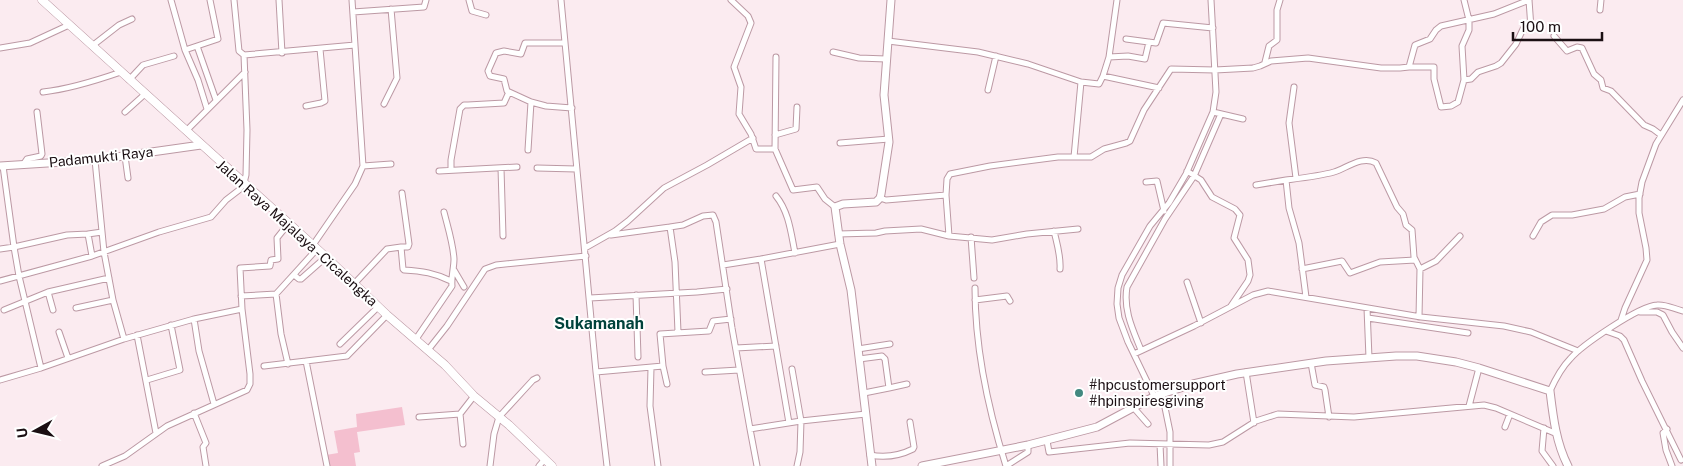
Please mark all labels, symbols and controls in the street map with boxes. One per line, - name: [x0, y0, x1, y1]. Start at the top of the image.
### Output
- scale bar: [1513, 10, 1602, 42]
- text: 100 m: [1520, 18, 1561, 35]
- street label: Padamukti Raya: [48, 144, 154, 170]
- street label: Jalan Raya Majalaya - Cicalengka: [213, 157, 381, 309]
- district label: Sukamanah: [554, 314, 644, 333]
- place label: #hpcustomersupport #hpinspiresgiving: [1089, 377, 1226, 409]
- marker: #hpcustomersupport #hpinspiresgiving: [1073, 387, 1085, 399]
- north arrow: [10, 406, 60, 456]
- text: U: [13, 427, 31, 439]

